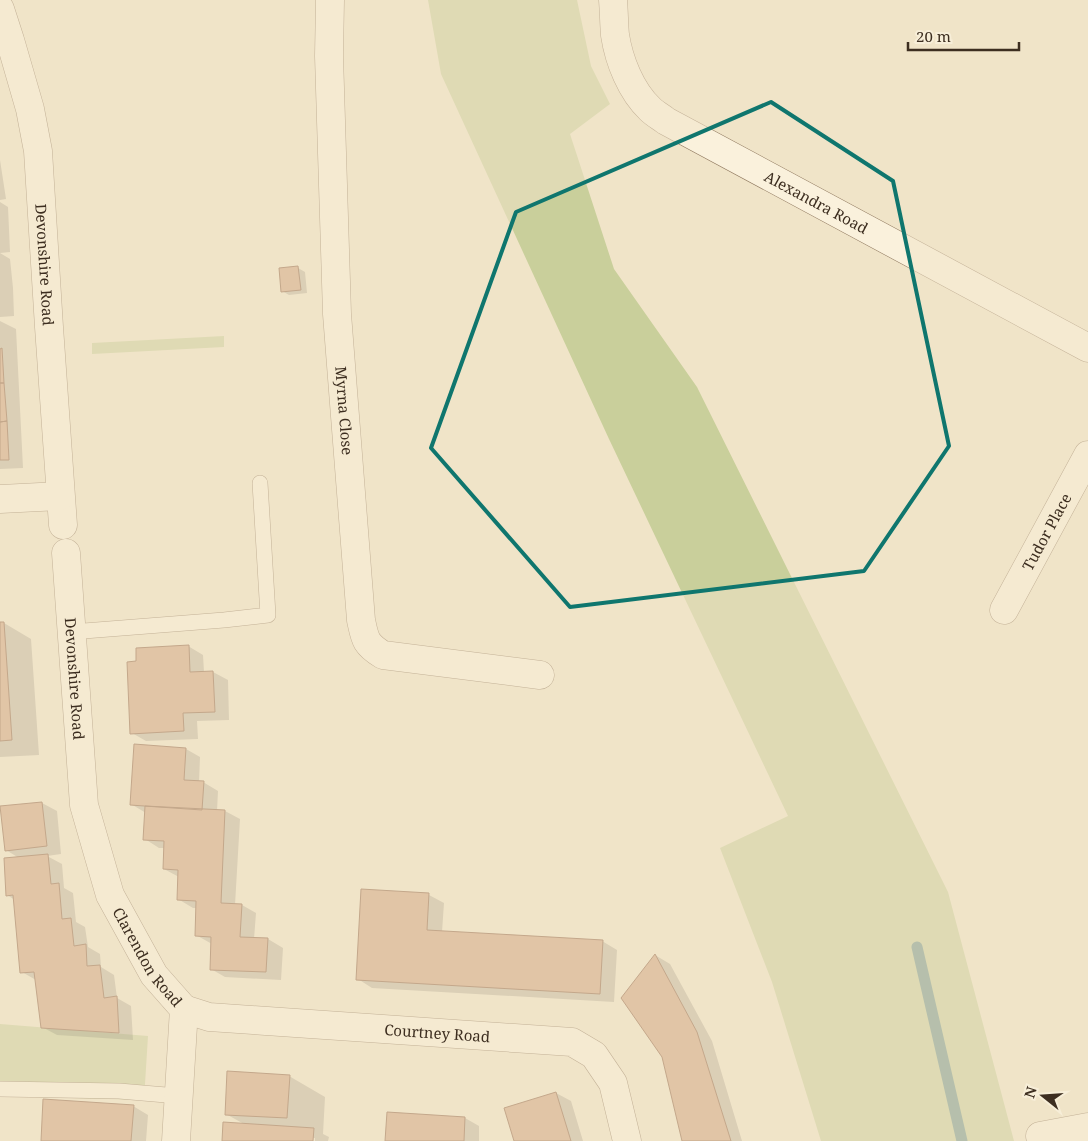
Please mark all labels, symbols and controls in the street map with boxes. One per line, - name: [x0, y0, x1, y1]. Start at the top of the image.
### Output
- scale bar: [908, 20, 1019, 52]
- text: 20 m: [916, 26, 951, 46]
- street label: Alexandra Road: [761, 166, 872, 238]
- street label: Devonshire Road: [31, 203, 59, 326]
- street label: Myrna Close: [331, 365, 358, 456]
- street label: Tudor Place: [1017, 490, 1075, 574]
- street label: Devonshire Road: [61, 617, 89, 740]
- street label: Clarendon Road: [109, 904, 187, 1011]
- street label: Courtney Road: [384, 1019, 491, 1046]
- north arrow: [1018, 1071, 1068, 1121]
- text: N: [1019, 1084, 1041, 1100]

